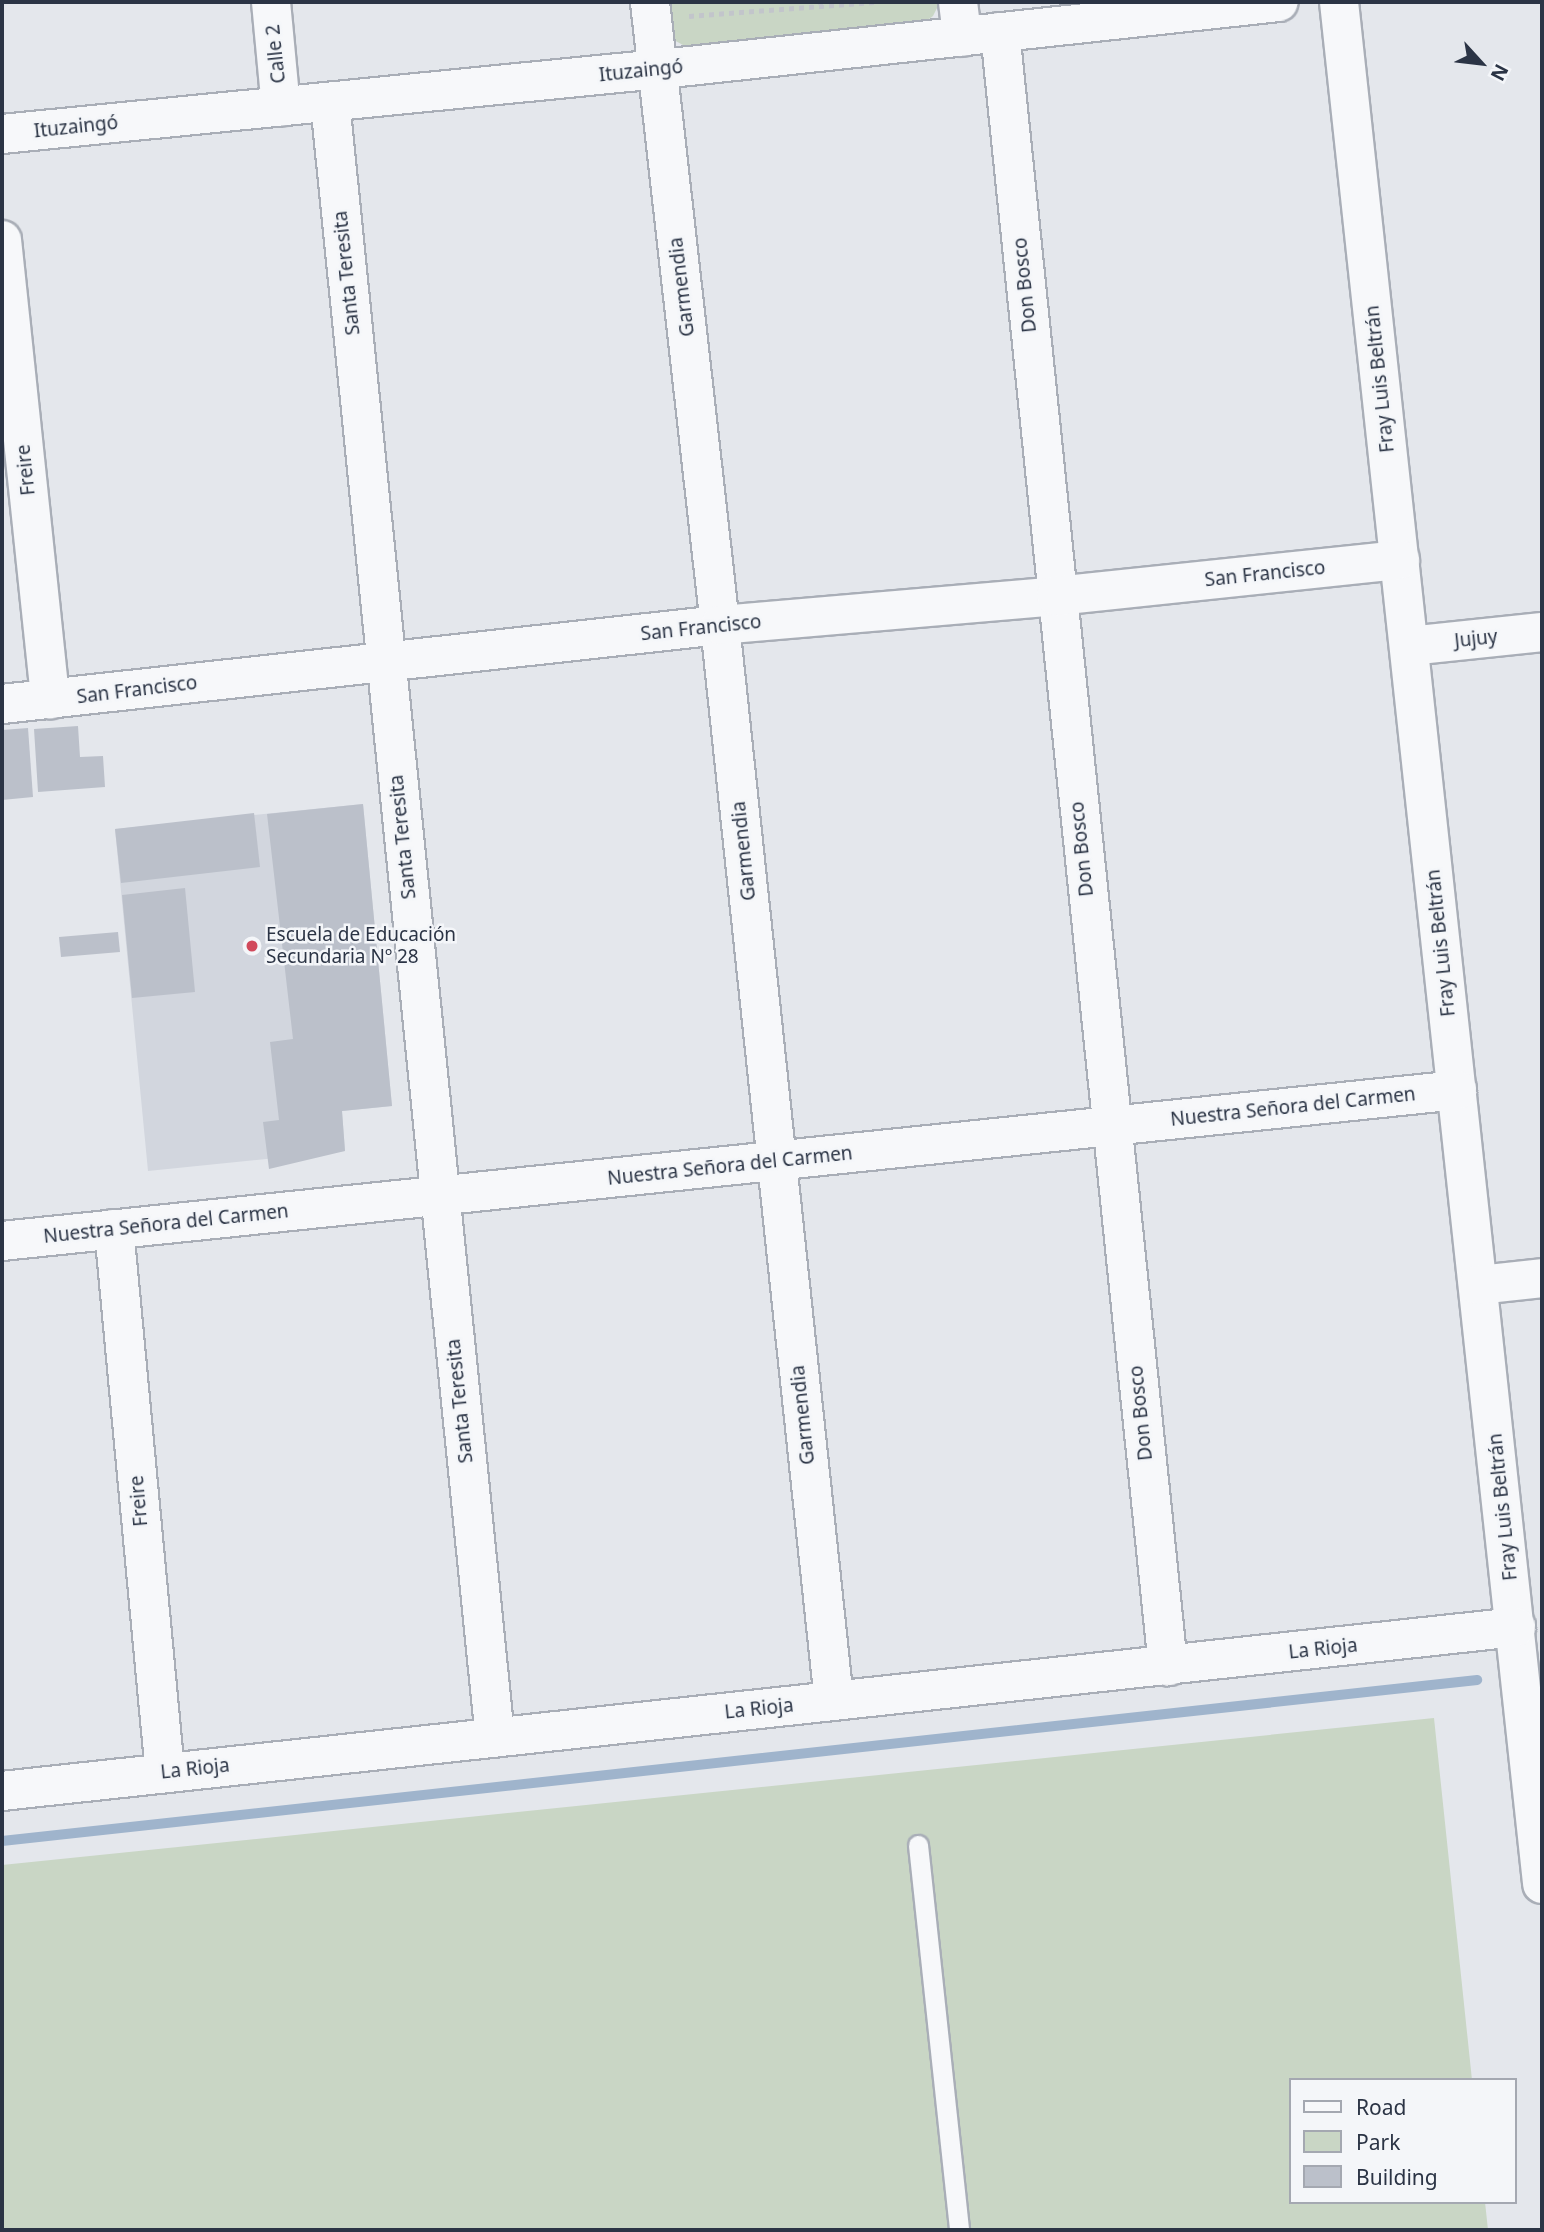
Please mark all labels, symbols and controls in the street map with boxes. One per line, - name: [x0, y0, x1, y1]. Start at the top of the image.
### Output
- street label: Calle 2: [262, 23, 290, 85]
- north arrow: [1446, 28, 1516, 98]
- street label: Ituzaingó: [598, 55, 684, 87]
- text: N: [1485, 60, 1515, 85]
- street label: Ituzaingó: [33, 111, 119, 143]
- street label: Santa Teresita: [329, 210, 365, 336]
- street label: Garmendia: [665, 236, 699, 338]
- street label: Don Bosco: [1009, 236, 1041, 334]
- street label: Fray Luis Beltrán: [1361, 304, 1399, 454]
- street label: Freire: [12, 443, 40, 497]
- street label: San Francisco: [1204, 556, 1326, 592]
- street label: San Francisco: [640, 610, 762, 646]
- street label: Jujuy: [1453, 625, 1499, 653]
- street label: San Francisco: [75, 671, 199, 709]
- street label: Santa Teresita: [385, 774, 421, 900]
- street label: Garmendia: [727, 800, 761, 902]
- street label: Don Bosco: [1066, 800, 1098, 898]
- street label: Fray Luis Beltrán: [1422, 868, 1460, 1018]
- place label: Escuela de Educación Secundaria Nº 28: [266, 924, 456, 968]
- marker: Escuela de Educación Secundaria Nº 28: [244, 938, 260, 954]
- street label: Nuestra Señora del Carmen: [1169, 1083, 1417, 1131]
- street label: Nuestra Señora del Carmen: [606, 1142, 854, 1190]
- street label: Nuestra Señora del Carmen: [42, 1200, 290, 1248]
- street label: Santa Teresita: [442, 1338, 478, 1464]
- street label: Garmendia: [786, 1364, 820, 1466]
- street label: Don Bosco: [1125, 1364, 1157, 1462]
- street label: Fray Luis Beltrán: [1484, 1432, 1522, 1582]
- street label: Freire: [125, 1475, 153, 1527]
- street label: La Rioja: [1287, 1634, 1359, 1664]
- street label: La Rioja: [723, 1694, 795, 1724]
- street label: La Rioja: [159, 1754, 231, 1784]
- legend: [1288, 2078, 1516, 2204]
- text: Road: [1356, 2093, 1406, 2121]
- text: Park: [1356, 2128, 1400, 2156]
- text: Building: [1356, 2163, 1438, 2191]

